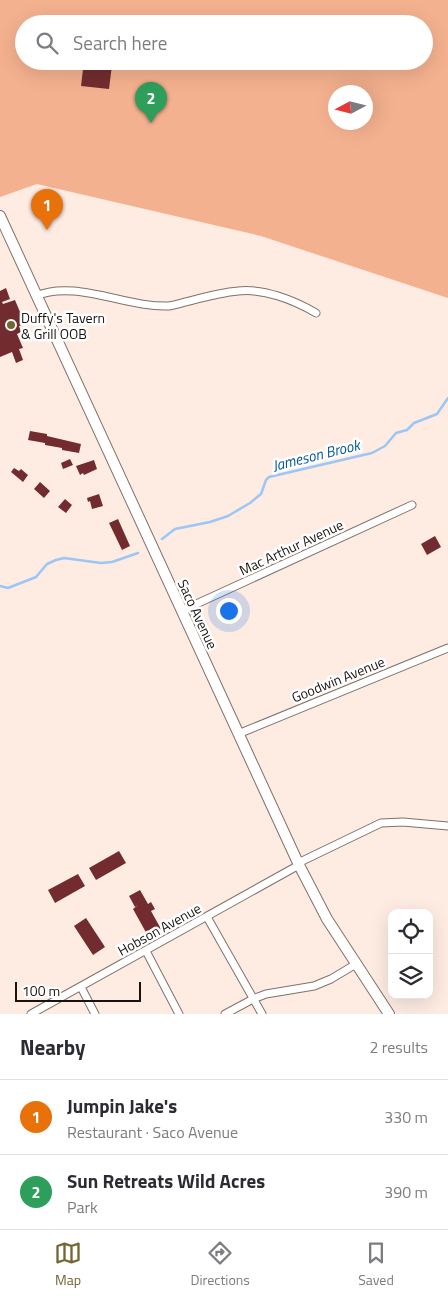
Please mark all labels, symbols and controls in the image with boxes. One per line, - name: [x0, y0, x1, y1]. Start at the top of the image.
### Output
- search box: [15, 15, 433, 70]
- text: Search here: [73, 28, 167, 57]
- icon: search: [33, 29, 61, 57]
- pin: 2: [135, 82, 167, 123]
- north arrow: [328, 85, 373, 130]
- pin: 1: [31, 189, 63, 230]
- place label: Duffy's Tavern & Grill OOB: [21, 307, 105, 344]
- marker: Duffy's Tavern & Grill OOB: [5, 319, 17, 331]
- water label: Jameson Brook: [270, 432, 364, 477]
- street label: Mac Arthur Avenue: [235, 514, 347, 580]
- street label: Saco Avenue: [173, 576, 223, 652]
- your location: [216, 598, 242, 624]
- street label: Goodwin Avenue: [288, 651, 388, 707]
- street label: Hobson Avenue: [113, 897, 205, 961]
- map controls: [388, 909, 433, 999]
- button: locate: [388, 909, 433, 954]
- button: layers: [388, 954, 433, 999]
- scale bar: [15, 979, 141, 1002]
- text: 100 m: [22, 980, 60, 1001]
- text: Nearby: [20, 1031, 85, 1063]
- text: 2 results: [369, 1035, 428, 1059]
- text: Jumpin Jake's: [67, 1091, 177, 1120]
- text: 1: [32, 1105, 40, 1129]
- text: 330 m: [384, 1105, 428, 1129]
- text: Restaurant · Saco Avenue: [67, 1120, 238, 1144]
- text: Sun Retreats Wild Acres: [67, 1166, 265, 1195]
- text: 2: [32, 1180, 40, 1204]
- text: 390 m: [384, 1180, 428, 1204]
- text: Park: [67, 1195, 98, 1219]
- tab: Map: [54, 1239, 82, 1290]
- tab: Directions: [190, 1239, 250, 1290]
- tab: Saved: [358, 1239, 394, 1290]

